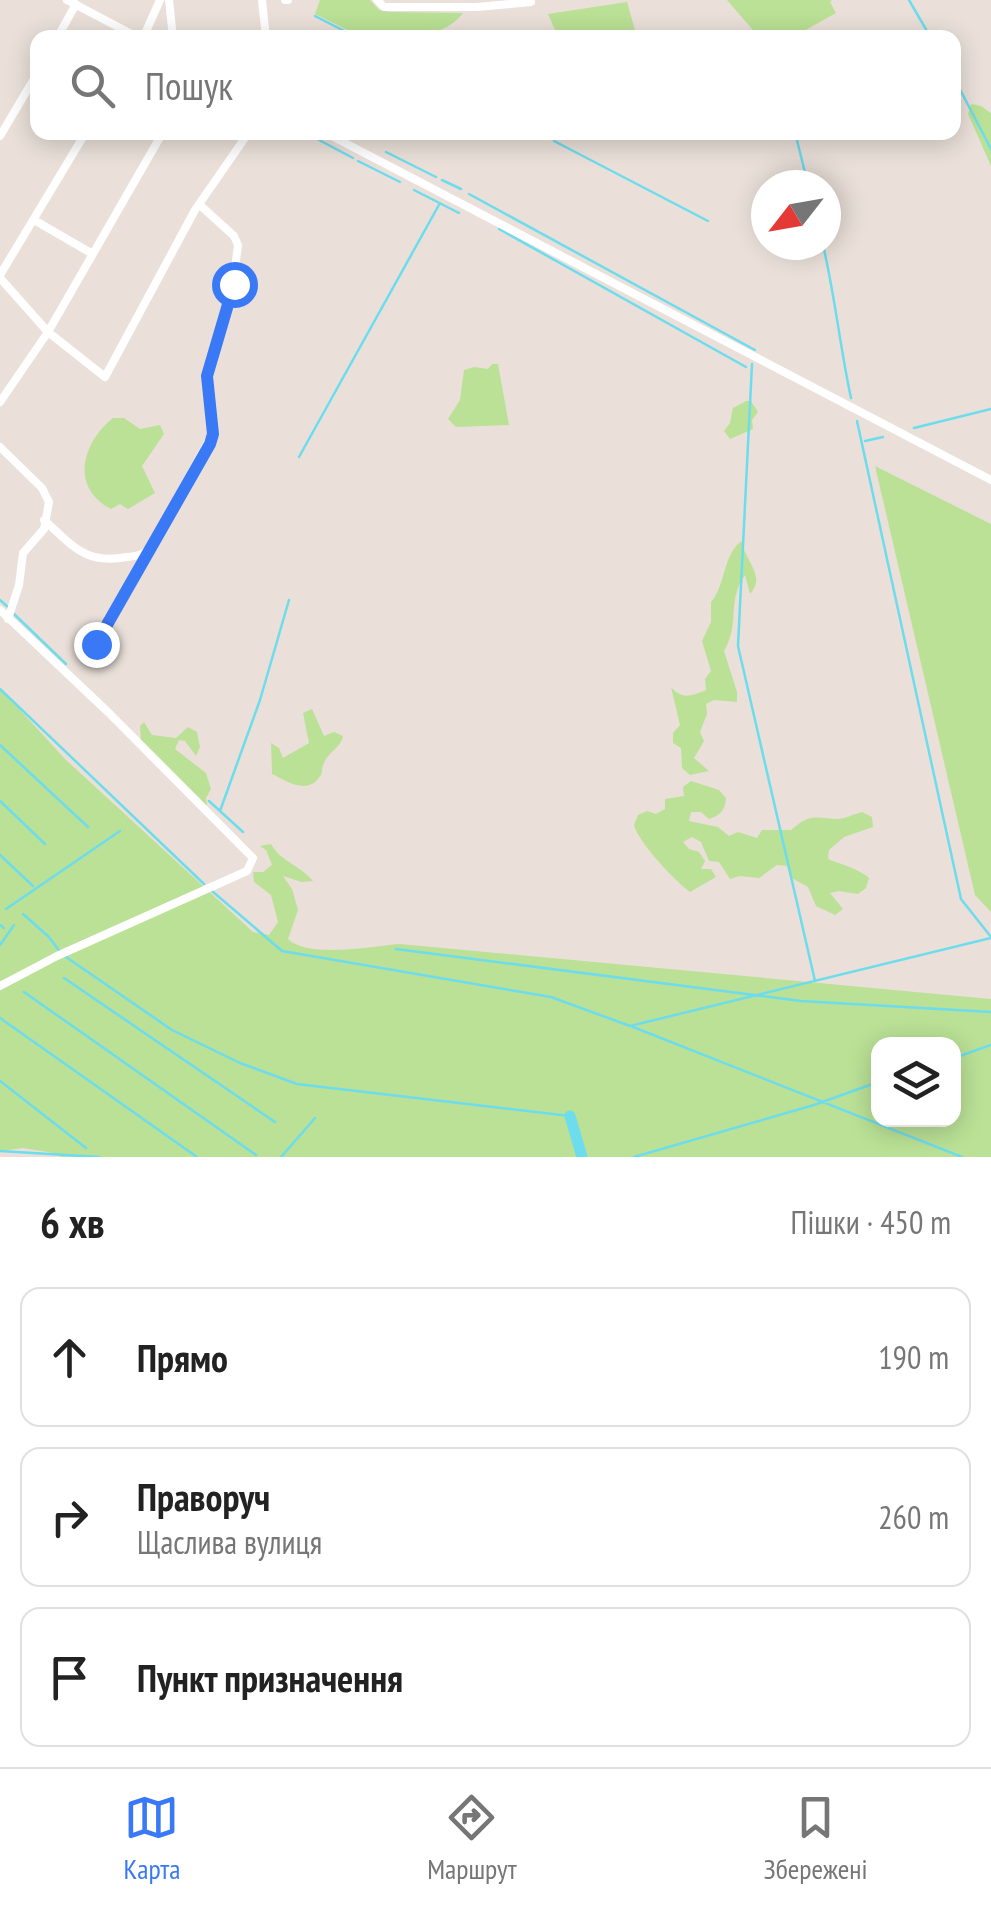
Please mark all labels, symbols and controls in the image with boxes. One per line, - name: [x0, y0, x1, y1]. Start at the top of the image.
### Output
- search box: [30, 30, 961, 140]
- icon: search: [65, 58, 120, 113]
- text: Пошук: [145, 61, 233, 110]
- north arrow: [751, 170, 841, 260]
- route start: [212, 262, 258, 308]
- route end: [74, 622, 120, 668]
- map controls: [871, 1037, 961, 1127]
- button: layers: [871, 1037, 961, 1127]
- text: 6 хв: [40, 1195, 105, 1250]
- text: Пішки · 450 m: [791, 1201, 951, 1243]
- icon: ahead: [42, 1330, 97, 1385]
- text: Прямо: [137, 1333, 228, 1382]
- text: 190 m: [878, 1336, 949, 1378]
- text: Праворуч: [137, 1472, 270, 1521]
- icon: right: [42, 1490, 97, 1545]
- text: 260 m: [878, 1496, 949, 1538]
- text: Щаслива вулиця: [137, 1521, 322, 1563]
- icon: arrive: [42, 1650, 97, 1705]
- text: Пункт призначення: [137, 1653, 403, 1702]
- tab: Карта: [123, 1790, 180, 1887]
- tab: Маршрут: [427, 1790, 517, 1887]
- tab: Збережені: [763, 1790, 868, 1887]

